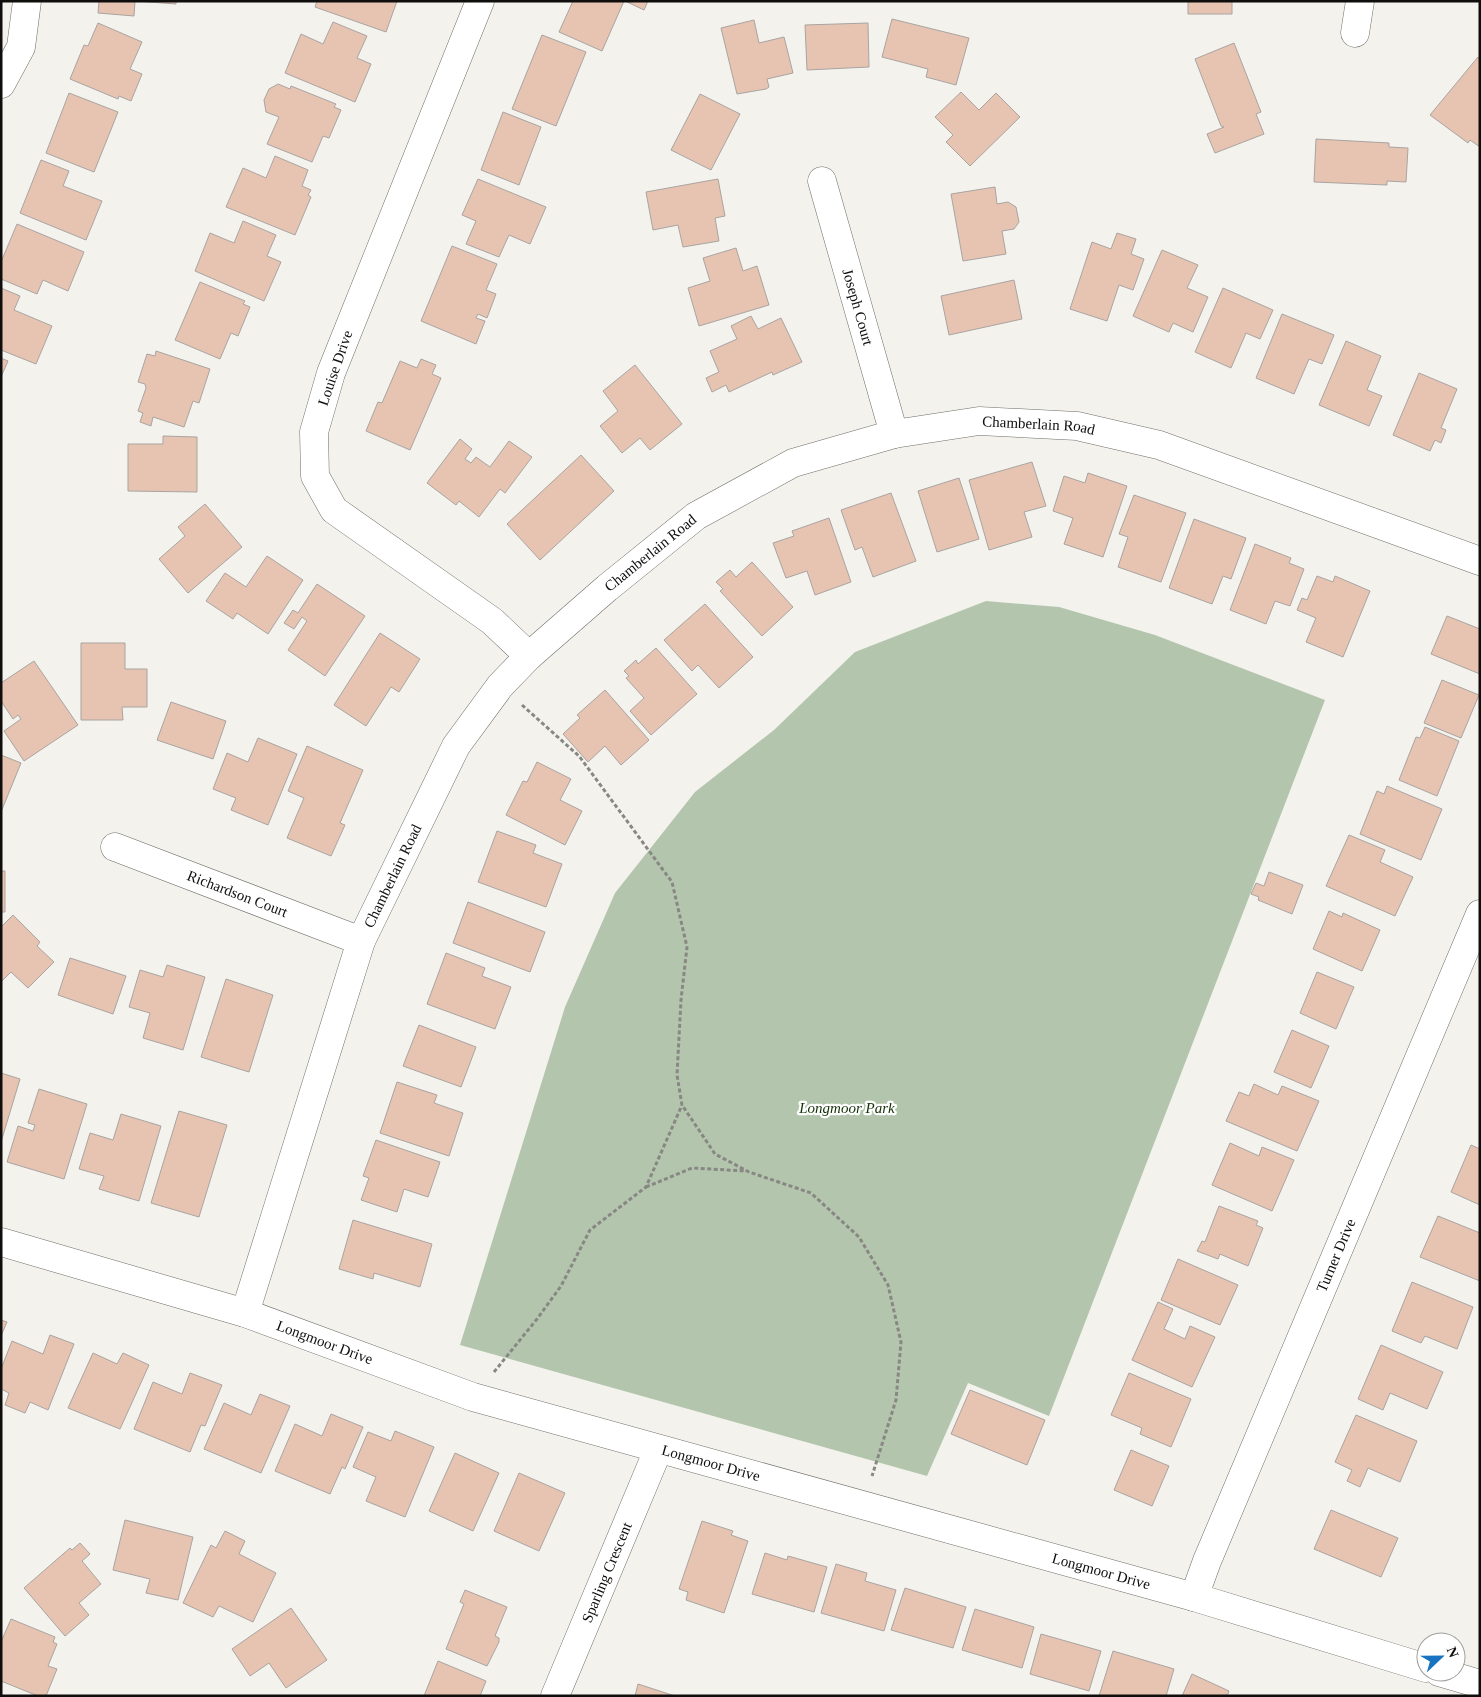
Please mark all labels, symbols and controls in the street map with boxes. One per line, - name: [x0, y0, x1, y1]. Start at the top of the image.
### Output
- street label: Joseph Court: [839, 267, 877, 348]
- street label: Louise Drive: [315, 328, 355, 408]
- street label: Chamberlain Road: [982, 413, 1097, 438]
- street label: Chamberlain Road: [601, 511, 700, 595]
- street label: Chamberlain Road: [361, 821, 425, 930]
- street label: Richardson Court: [185, 867, 291, 921]
- park label: Longmoor Park: [798, 1100, 895, 1116]
- street label: Turner Drive: [1313, 1216, 1359, 1295]
- street label: Longmoor Drive: [274, 1317, 375, 1367]
- street label: Longmoor Drive: [660, 1442, 762, 1484]
- street label: Sparling Crescent: [579, 1519, 635, 1625]
- street label: Longmoor Drive: [1050, 1550, 1152, 1593]
- north arrow: [1416, 1632, 1466, 1682]
- text: N: [1444, 1645, 1461, 1660]

